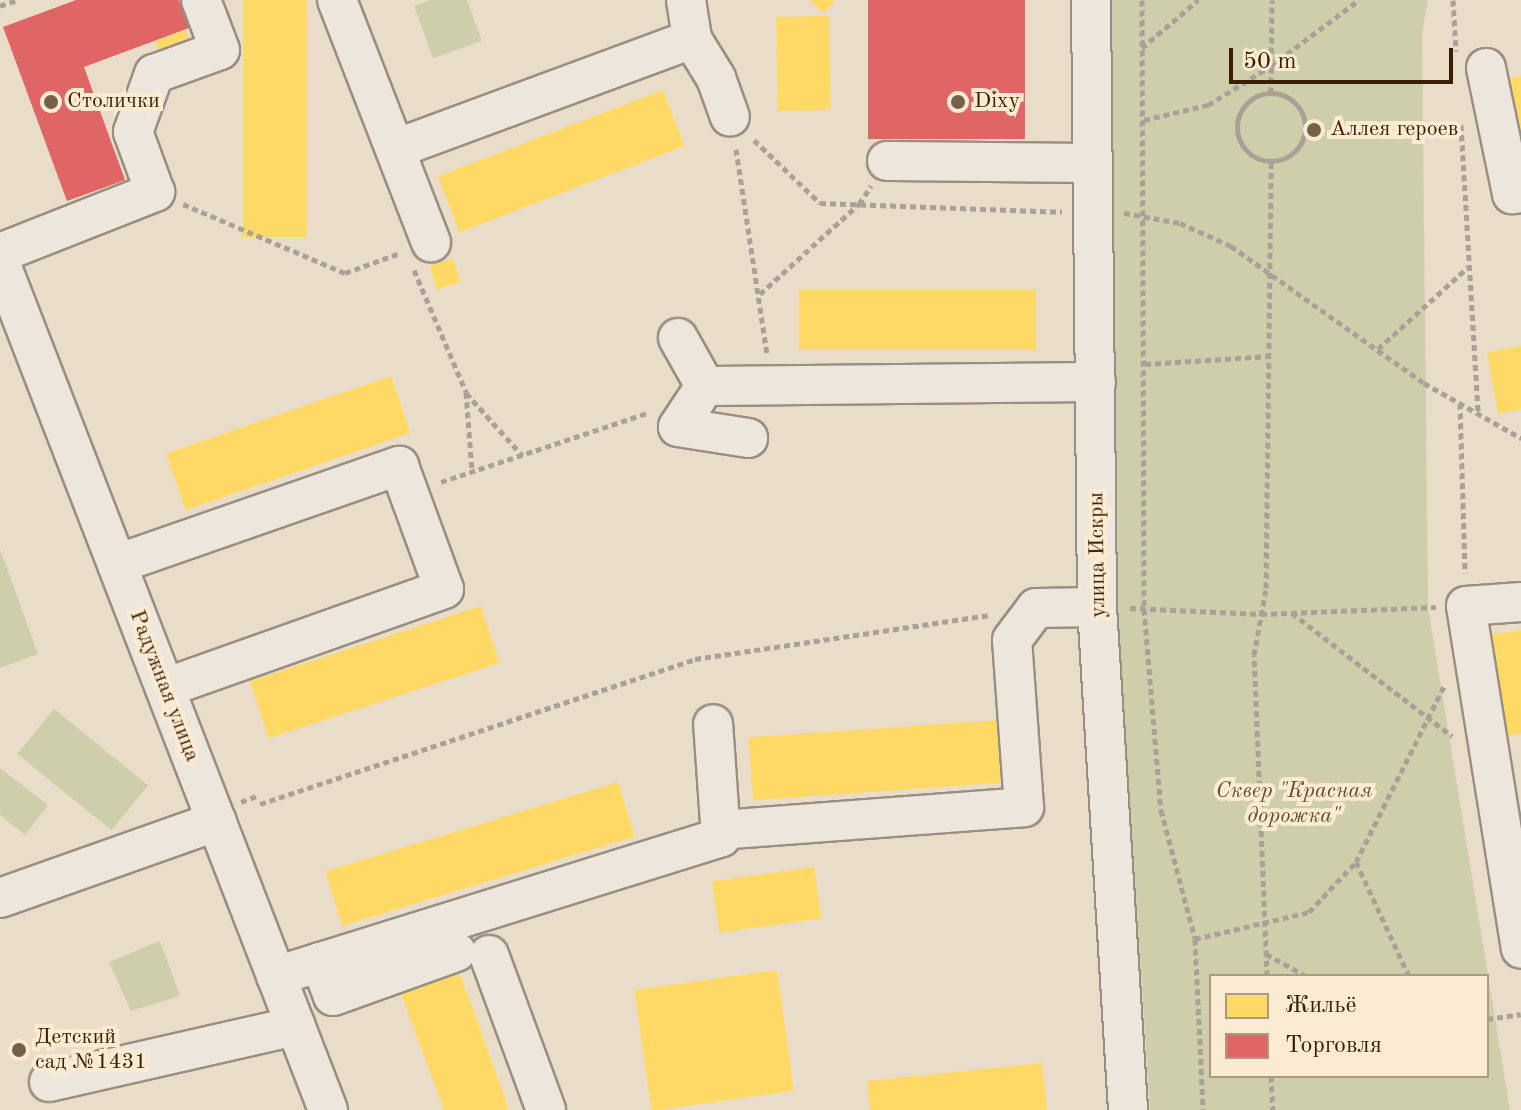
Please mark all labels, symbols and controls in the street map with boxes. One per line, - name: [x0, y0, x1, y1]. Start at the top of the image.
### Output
- scale bar: [1233, 32, 1457, 82]
- text: 50 m: [1243, 50, 1297, 74]
- place label: Столички: [67, 89, 160, 115]
- place label: Dixy: [974, 89, 1020, 115]
- marker: Столички: [42, 93, 60, 111]
- marker: Dixy: [949, 93, 967, 111]
- place label: Аллея героев: [1330, 117, 1458, 143]
- marker: Аллея героев: [1305, 121, 1323, 139]
- street label: улица Искры: [1084, 492, 1112, 618]
- street label: Радужная улица: [123, 607, 205, 765]
- park label: Сквер "Красная дорожка": [1216, 778, 1372, 830]
- legend: [1209, 974, 1489, 1078]
- text: Жильё: [1285, 994, 1356, 1018]
- place label: Детский сад №1431: [35, 1024, 147, 1076]
- text: Торговля: [1285, 1034, 1382, 1058]
- marker: Детский сад №1431: [10, 1041, 28, 1059]

